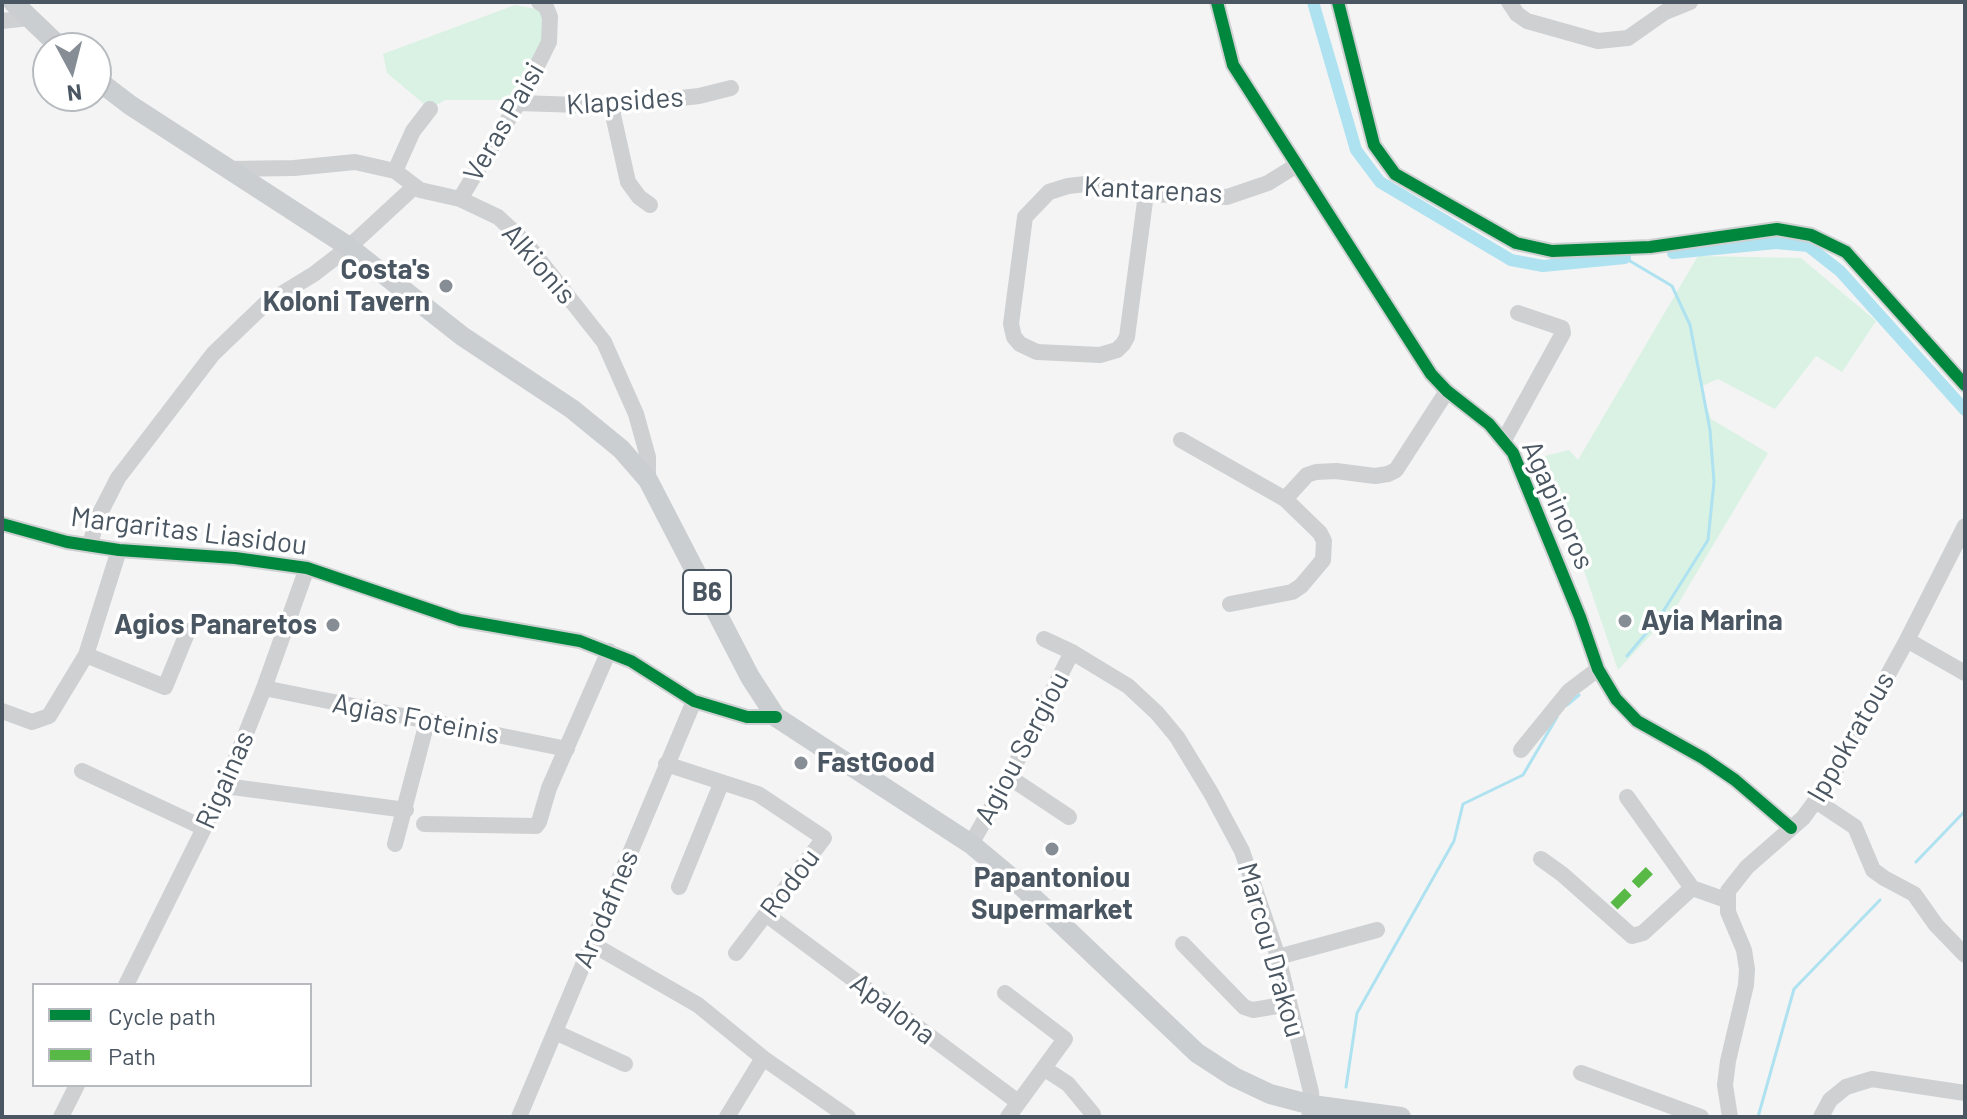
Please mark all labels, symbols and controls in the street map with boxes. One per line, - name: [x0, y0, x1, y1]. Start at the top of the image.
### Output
- north arrow: [32, 32, 112, 112]
- street label: Veras Paisi: [456, 56, 552, 188]
- text: N: [66, 80, 84, 108]
- street label: Klapsides: [565, 80, 685, 122]
- street label: Kantarenas: [1083, 170, 1223, 210]
- street label: Alkionis: [495, 217, 583, 311]
- place label: Costa's Koloni Tavern: [263, 253, 430, 319]
- marker: Costa's Koloni Tavern: [437, 277, 455, 295]
- street label: Agapinoros: [1515, 435, 1601, 575]
- street label: Margaritas Liasidou: [69, 500, 309, 562]
- road number: B6: [683, 570, 731, 614]
- place label: Ayia Marina: [1641, 604, 1783, 638]
- place label: Agios Panaretos: [114, 608, 317, 642]
- marker: Ayia Marina: [1616, 612, 1634, 630]
- marker: Agios Panaretos: [324, 616, 342, 634]
- street label: Agiou Sergiou: [968, 666, 1076, 830]
- street label: Ippokratous: [1800, 666, 1902, 808]
- street label: Agias Foteinis: [330, 686, 502, 752]
- street label: Rigainas: [189, 726, 261, 834]
- place label: FastGood: [817, 746, 935, 780]
- marker: FastGood: [792, 754, 810, 772]
- marker: Papantoniou Supermarket: [1043, 840, 1061, 858]
- street label: Rodou: [753, 842, 827, 924]
- street label: Arodafnes: [566, 845, 646, 973]
- street label: Marcou Drakou: [1230, 859, 1312, 1041]
- place label: Papantoniou Supermarket: [971, 861, 1133, 927]
- street label: Apalona: [844, 966, 942, 1052]
- legend: [32, 983, 312, 1087]
- text: Cycle path: [108, 1001, 216, 1030]
- text: Path: [108, 1041, 156, 1070]

